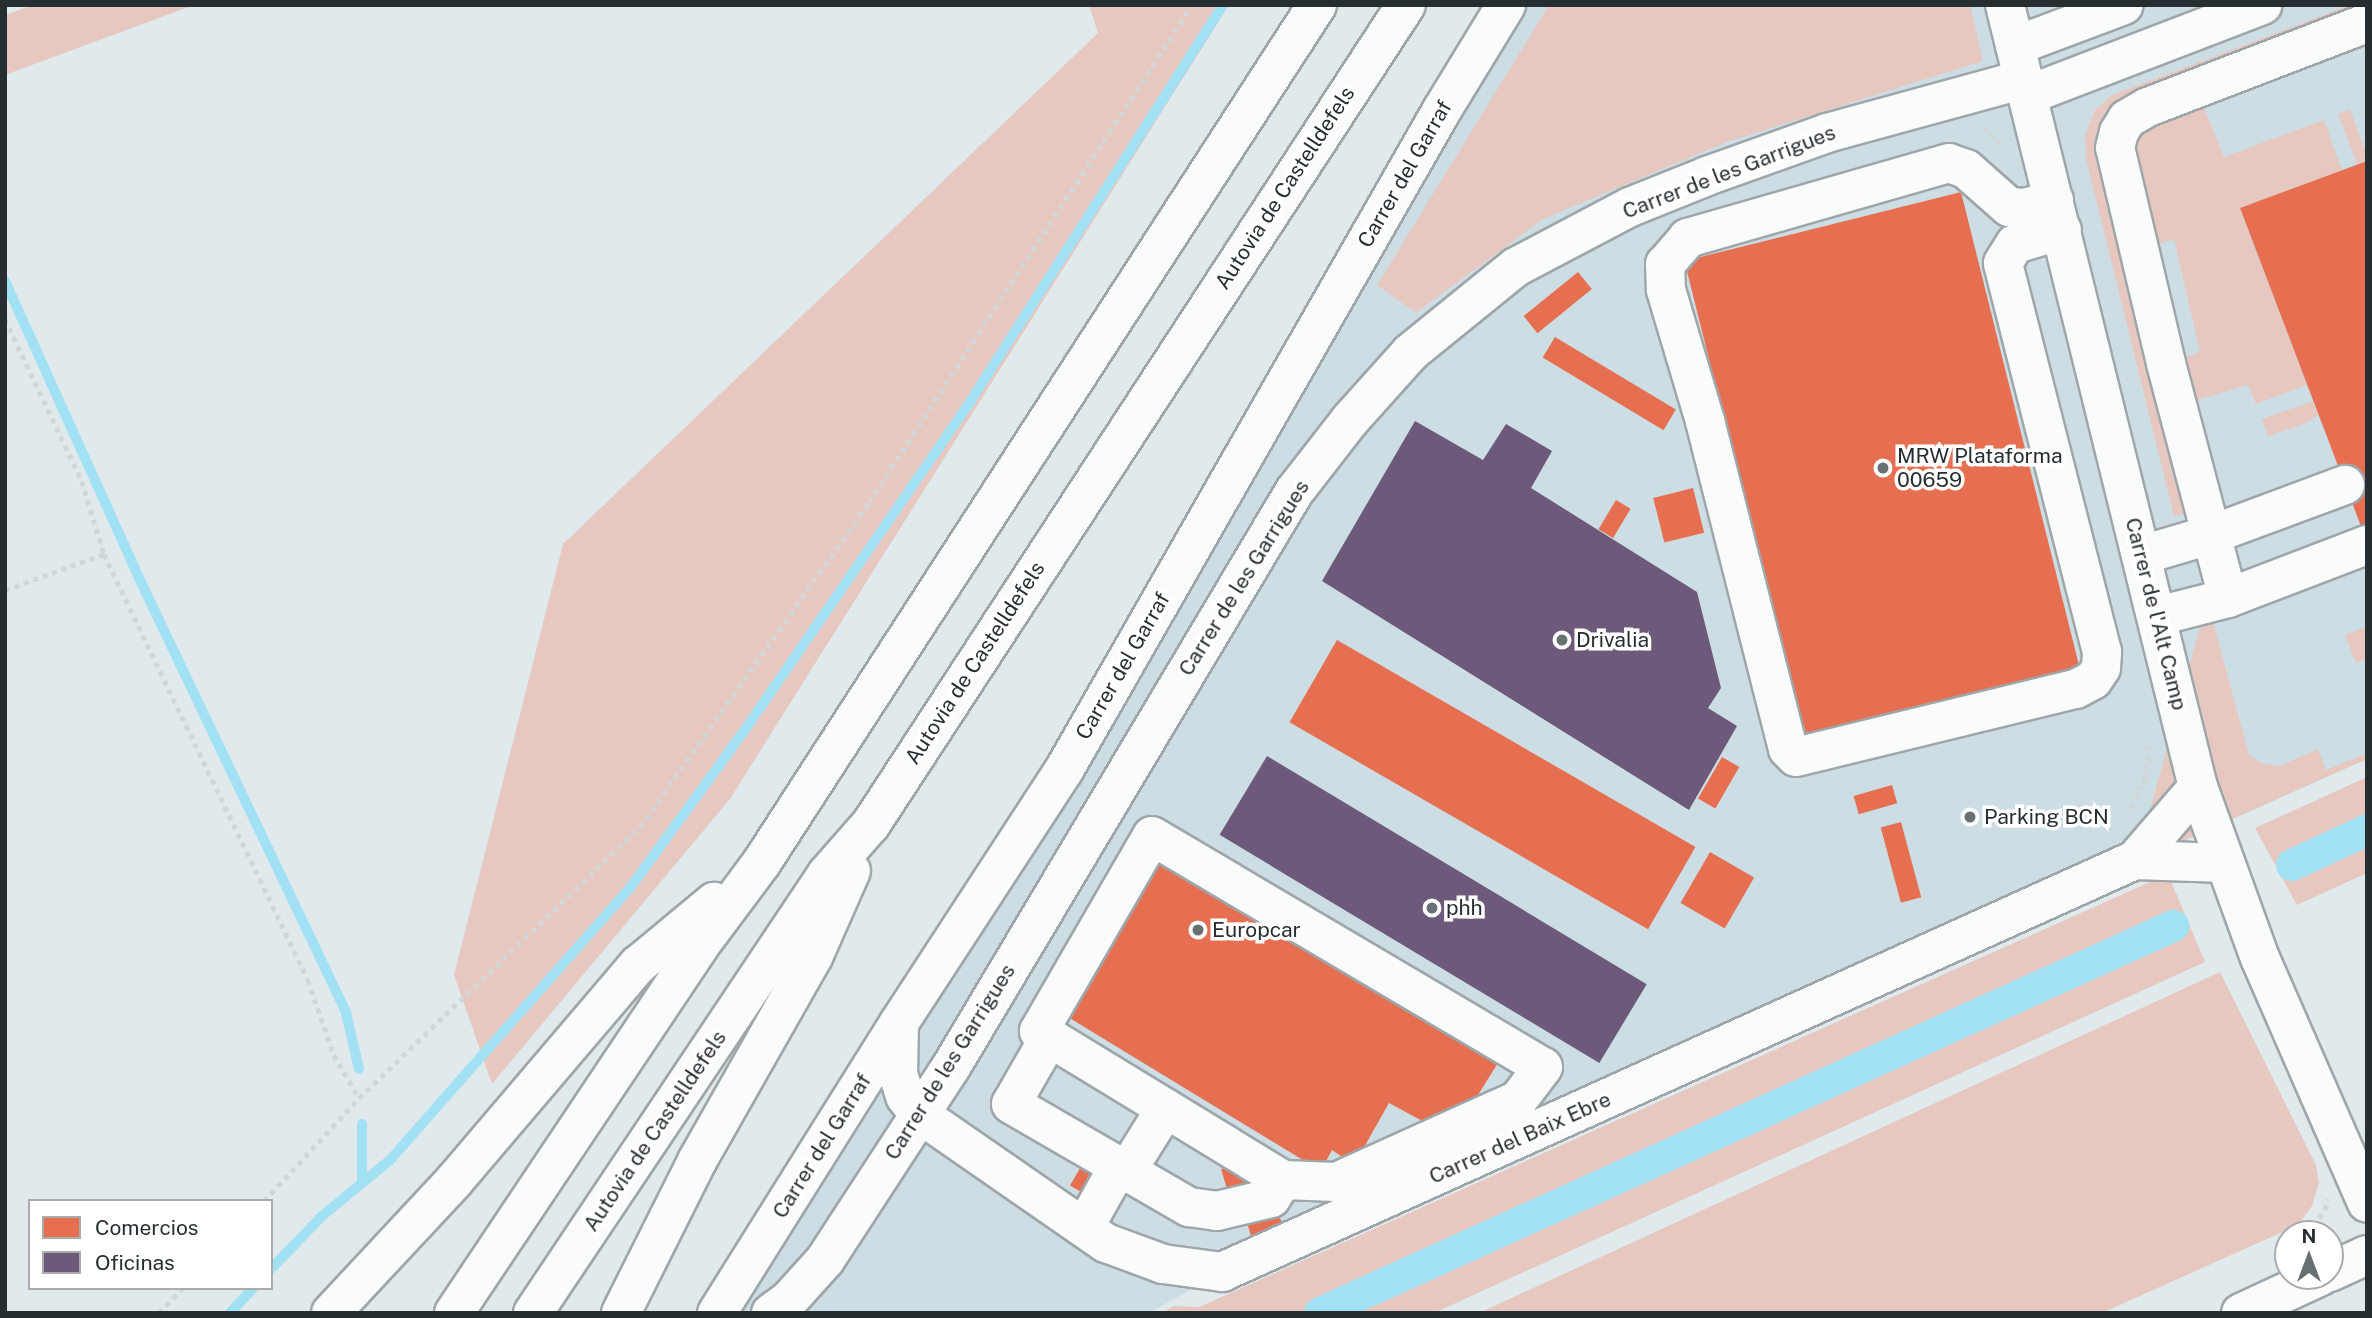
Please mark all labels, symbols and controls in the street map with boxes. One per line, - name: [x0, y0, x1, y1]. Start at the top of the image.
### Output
- street label: Autovia de Castelldefels: [1210, 82, 1360, 294]
- street label: Carrer del Garraf: [1353, 96, 1457, 252]
- street label: Carrer de les Garrigues: [1619, 120, 1839, 224]
- place label: MRW Plataforma 00659: [1897, 443, 2062, 493]
- marker: MRW Plataforma 00659: [1875, 460, 1891, 476]
- street label: Carrer de les Garrigues: [1173, 475, 1315, 681]
- street label: Carrer de l'Alt Camp: [2120, 515, 2192, 713]
- street label: Autovia de Castelldefels: [900, 557, 1050, 769]
- street label: Carrer del Garraf: [1071, 588, 1175, 744]
- place label: Drivalia: [1576, 627, 1649, 653]
- marker: Drivalia: [1554, 632, 1570, 648]
- place label: Parking BCN: [1984, 804, 2109, 830]
- marker: Parking BCN: [1962, 809, 1978, 825]
- place label: phh: [1446, 895, 1483, 921]
- marker: phh: [1424, 900, 1440, 916]
- place label: Europcar: [1212, 917, 1301, 943]
- marker: Europcar: [1190, 922, 1206, 938]
- street label: Carrer de les Garrigues: [879, 959, 1021, 1165]
- street label: Autovia de Castelldefels: [578, 1026, 732, 1236]
- street label: Carrer del Garraf: [767, 1069, 877, 1223]
- street label: Carrer del Baix Ebre: [1425, 1087, 1615, 1189]
- legend: [28, 1199, 273, 1290]
- text: Comercios: [95, 1215, 198, 1240]
- north arrow: [2274, 1220, 2344, 1290]
- text: N: [2302, 1225, 2316, 1247]
- text: Oficinas: [95, 1250, 175, 1275]

